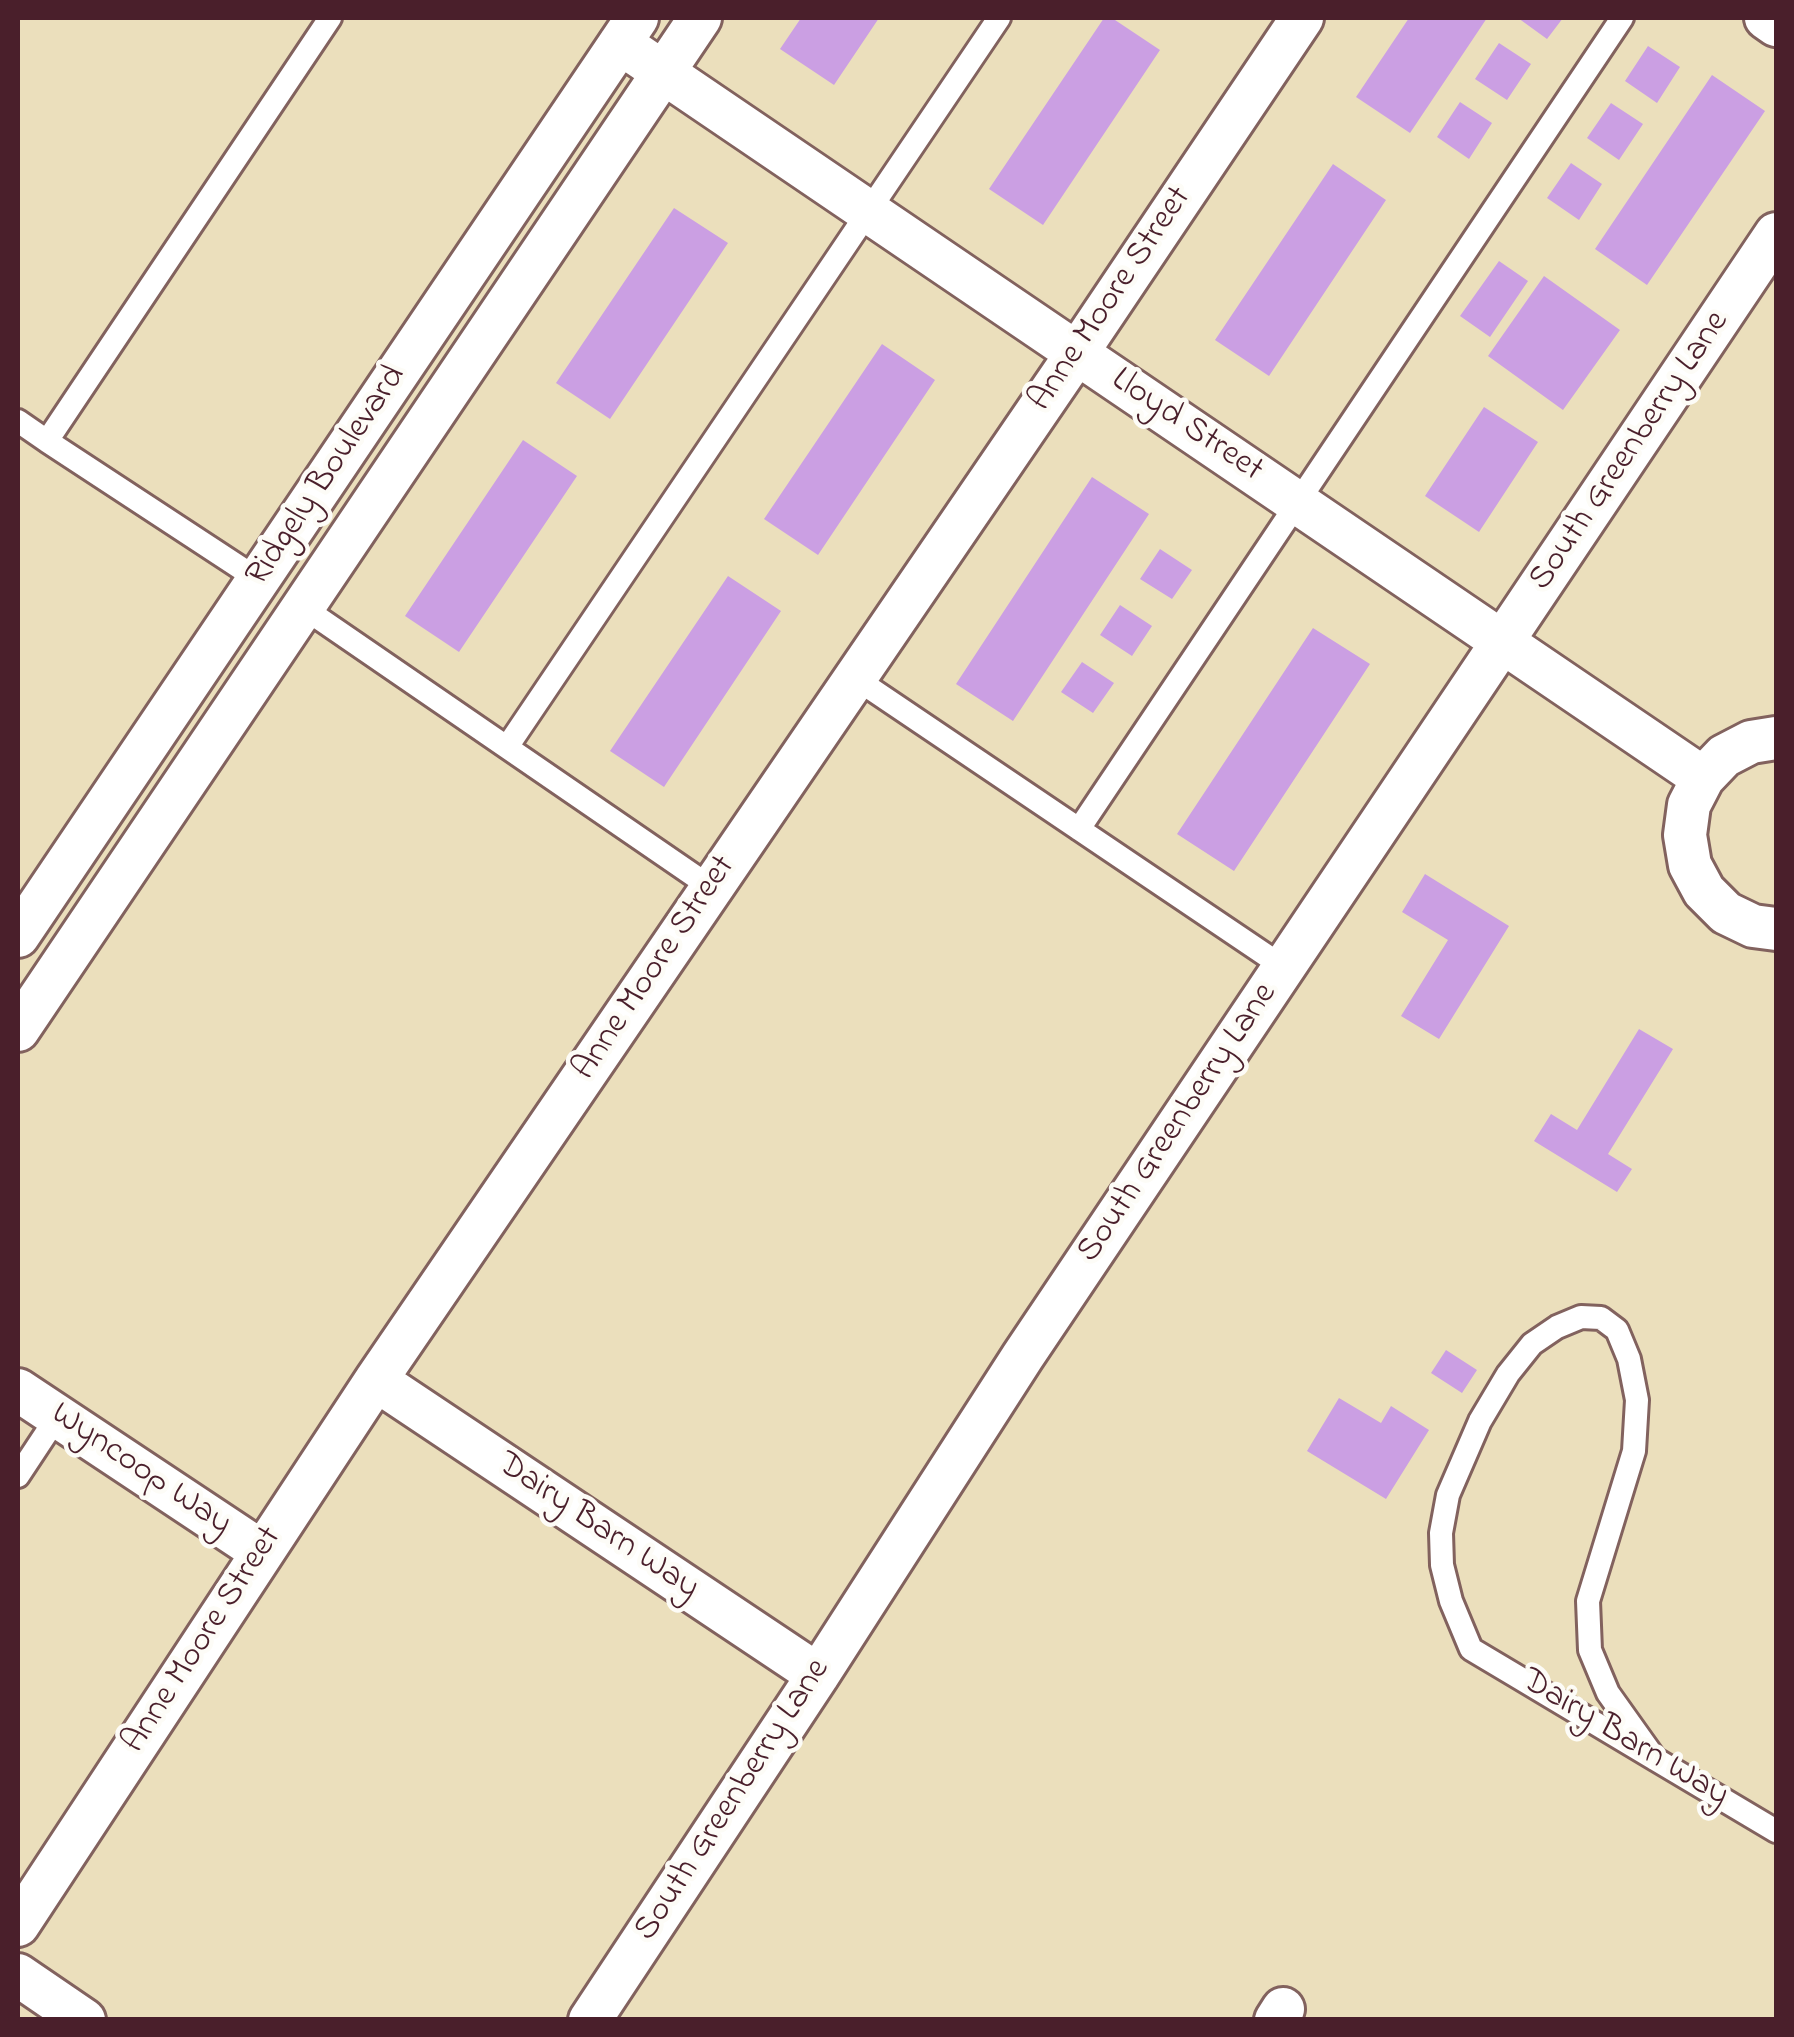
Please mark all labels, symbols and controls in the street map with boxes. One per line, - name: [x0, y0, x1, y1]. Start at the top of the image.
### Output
- street label: Anne Moore Street: [1021, 180, 1203, 420]
- street label: South Greenberry Lane: [1522, 304, 1740, 600]
- street label: Ridgely Boulevard: [239, 359, 417, 595]
- street label: Lloyd Street: [1102, 361, 1270, 493]
- street label: Anne Moore Street: [565, 849, 747, 1089]
- street label: South Greenberry Lane: [1070, 976, 1288, 1272]
- street label: Wyncoop Way: [42, 1395, 238, 1547]
- street label: Dairy Barn Way: [488, 1445, 706, 1611]
- street label: Anne Moore Street: [115, 1520, 293, 1762]
- street label: South Greenberry Lane: [627, 1652, 841, 1950]
- street label: Dairy Barn Way: [1513, 1662, 1735, 1818]

